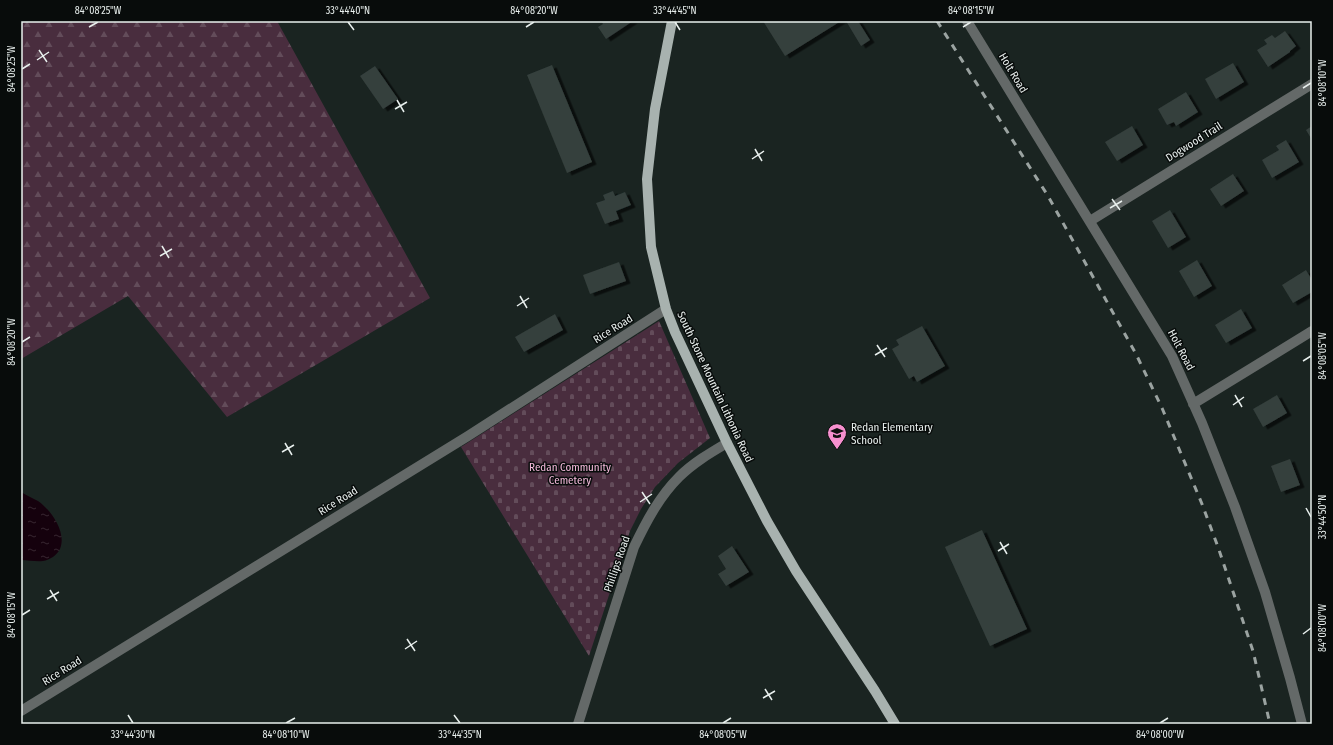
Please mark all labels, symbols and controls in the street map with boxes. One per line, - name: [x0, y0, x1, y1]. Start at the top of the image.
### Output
- text: 84°08'25"W: [75, 5, 122, 17]
- text: 33°44'40"N: [326, 5, 370, 17]
- text: 84°08'20"W: [510, 5, 558, 17]
- text: 33°44'45"N: [653, 5, 697, 17]
- text: 84°08'15"W: [948, 5, 995, 17]
- text: 84°08'25"W: [6, 45, 18, 92]
- street label: Holt Road: [996, 51, 1030, 95]
- text: 84°08'10"W: [1317, 59, 1329, 106]
- street label: Dogwood Trail: [1163, 119, 1225, 164]
- street label: South Stone Mountain Lithonia Road: [674, 310, 756, 464]
- street label: Rice Road: [591, 312, 635, 346]
- text: 84°08'20"W: [6, 318, 18, 366]
- street label: Holt Road: [1165, 327, 1197, 373]
- text: 84°08'05"W: [1317, 332, 1329, 380]
- place label: Redan Elementary School: [851, 421, 933, 447]
- school or university icon: Redan Elementary School: [826, 422, 848, 450]
- park label: Redan Community Cemetery: [529, 461, 611, 487]
- street label: Rice Road: [316, 484, 360, 518]
- text: 33°44'50"N: [1317, 495, 1329, 539]
- street label: Phillips Road: [601, 534, 633, 594]
- text: 84°08'15"W: [6, 591, 18, 638]
- text: 84°08'00"W: [1317, 603, 1329, 652]
- street label: Rice Road: [40, 654, 84, 688]
- text: 33°44'30"N: [111, 729, 155, 741]
- text: 84°08'10"W: [263, 729, 310, 741]
- text: 33°44'35"N: [438, 729, 482, 741]
- text: 84°08'05"W: [699, 729, 747, 741]
- text: 84°08'00"W: [1136, 729, 1185, 741]

